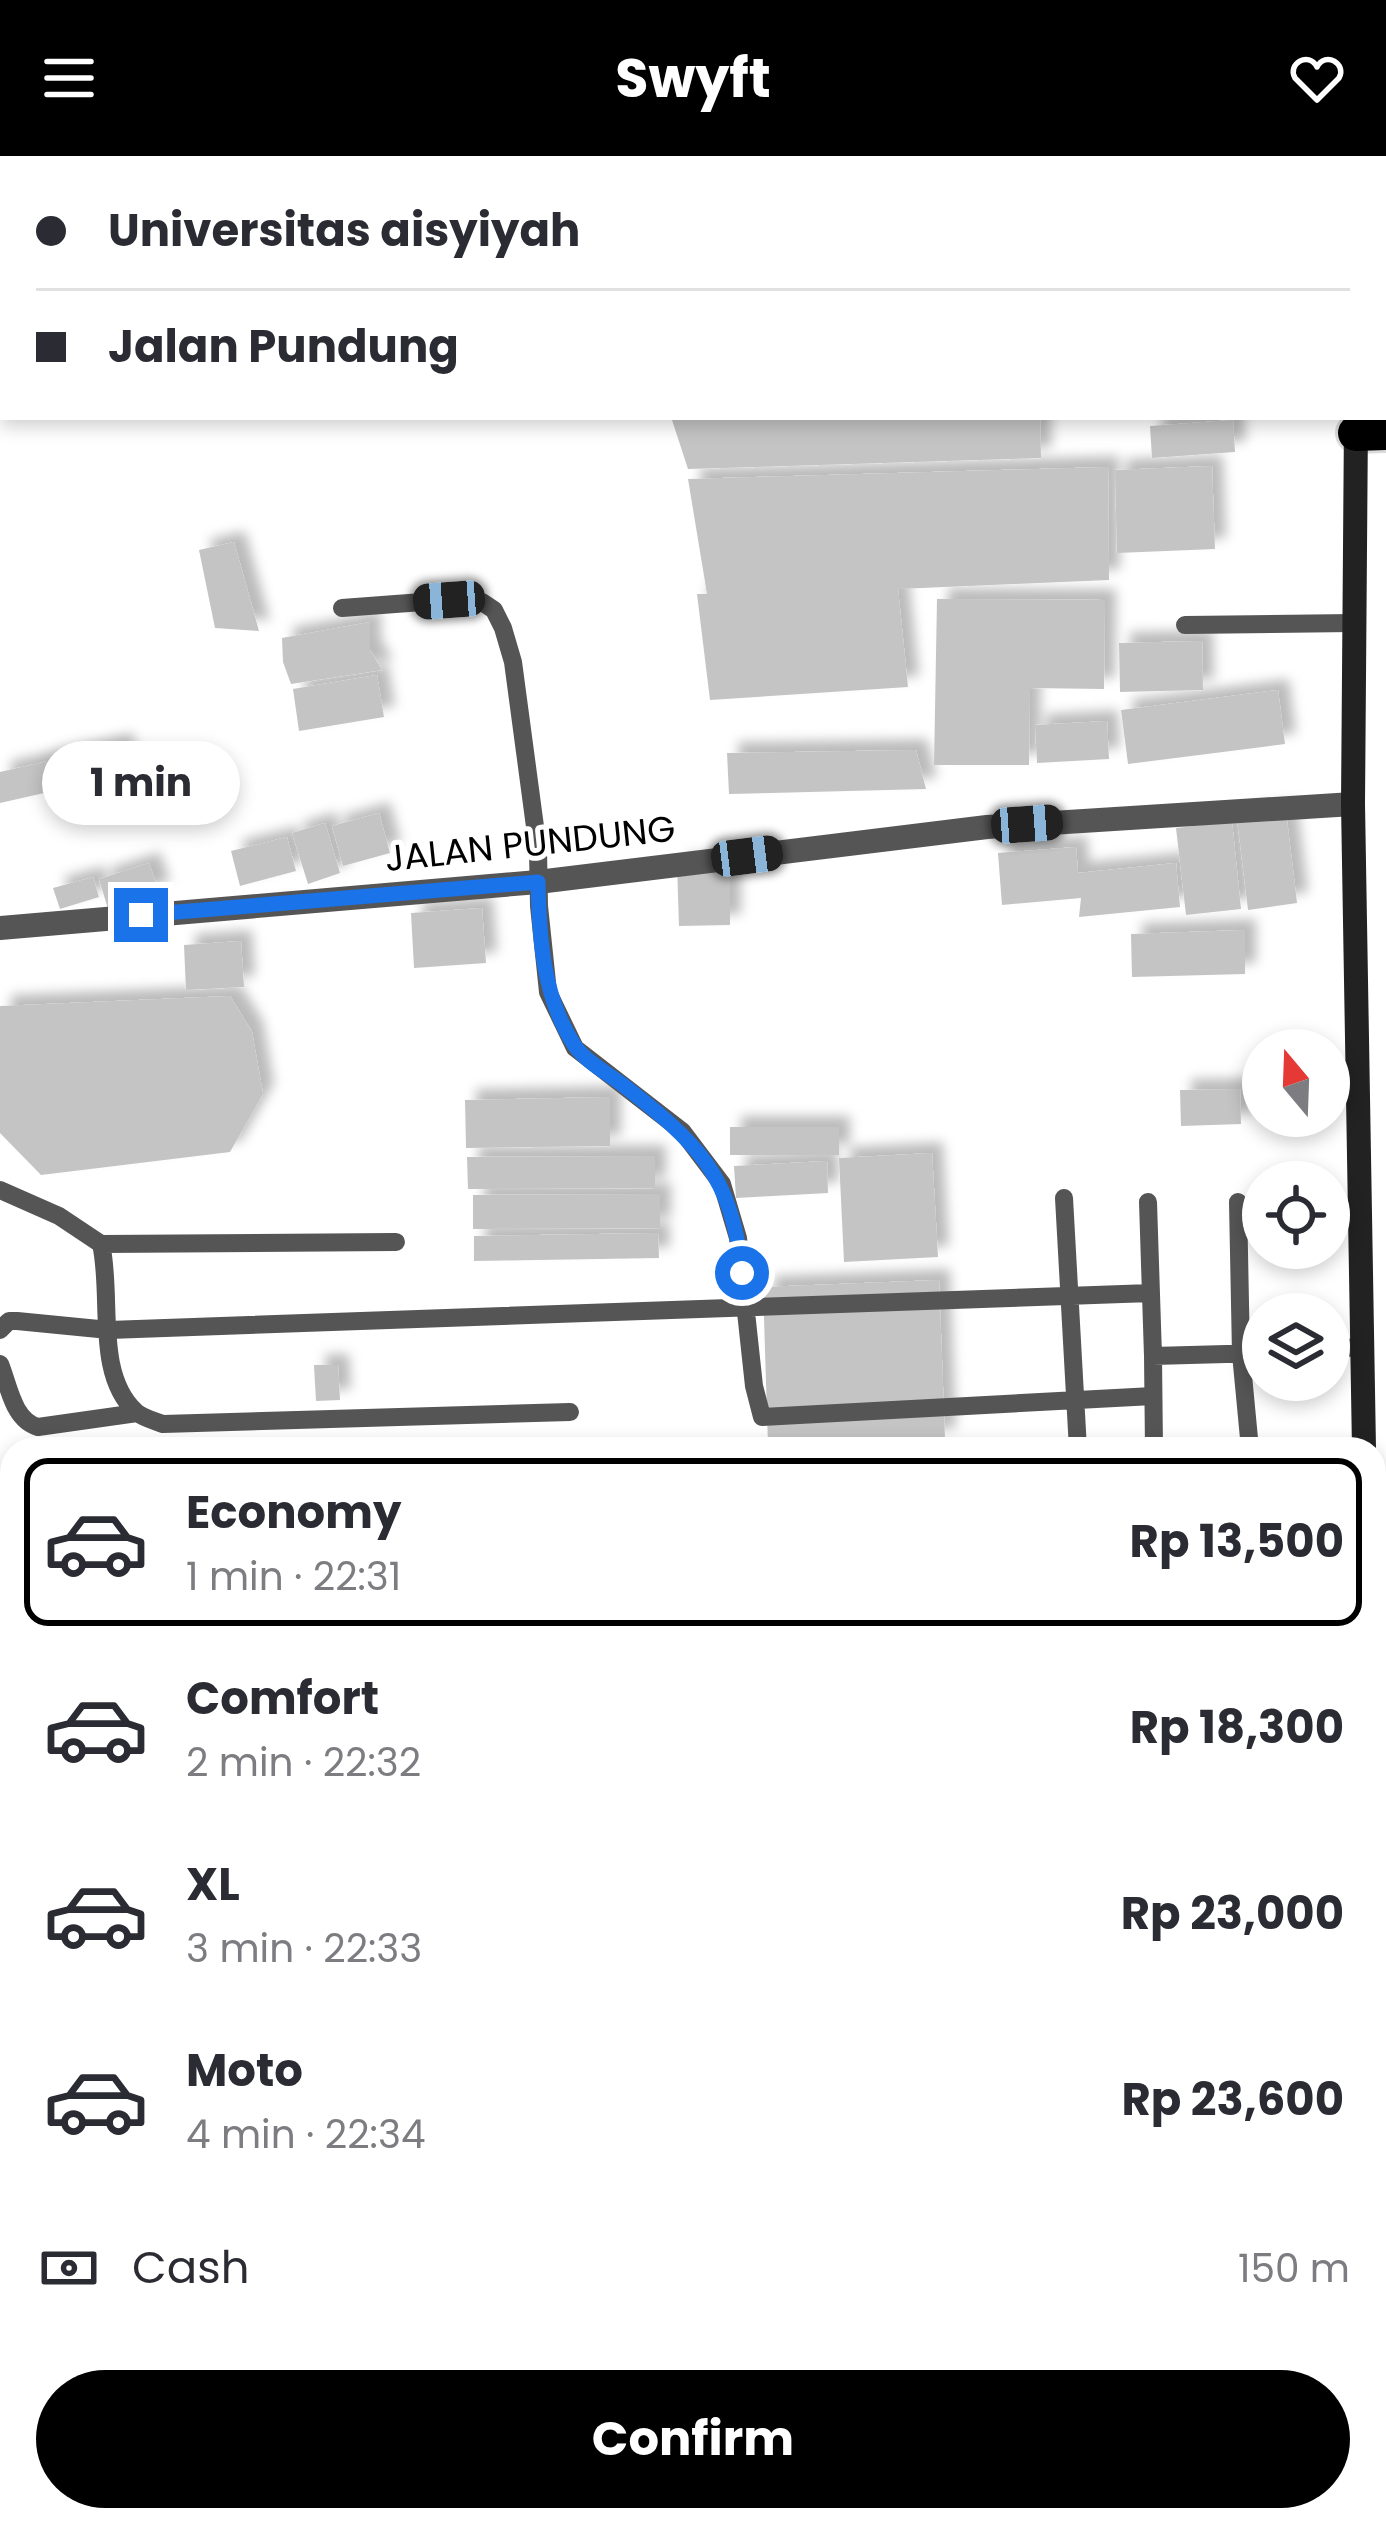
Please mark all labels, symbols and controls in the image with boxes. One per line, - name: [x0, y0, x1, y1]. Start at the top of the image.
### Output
- text: Swyft: [615, 40, 771, 116]
- icon: menu: [36, 45, 102, 111]
- icon: heart: [1284, 45, 1350, 111]
- text: Universitas aisyiyah: [108, 199, 580, 262]
- text: Jalan Pundung: [108, 315, 459, 378]
- car: [412, 580, 486, 620]
- callout: 1 min: [42, 741, 240, 825]
- text: 1 min: [90, 755, 192, 810]
- street label: JALAN PUNDUNG: [382, 803, 678, 884]
- car: [990, 804, 1064, 844]
- car: [709, 834, 785, 878]
- route end: [114, 888, 168, 942]
- north arrow: [1242, 1029, 1350, 1137]
- map controls: [1242, 1029, 1350, 1401]
- button: locate: [1242, 1161, 1350, 1269]
- route start: [715, 1246, 769, 1300]
- button: layers: [1242, 1293, 1350, 1401]
- text: Economy: [186, 1481, 401, 1544]
- icon: car: [42, 1488, 150, 1596]
- text: Rp 13,500: [1130, 1510, 1344, 1573]
- text: 1 min · 22:31: [186, 1549, 401, 1604]
- text: Comfort: [186, 1667, 379, 1730]
- icon: car: [42, 1674, 150, 1782]
- text: Rp 18,300: [1130, 1696, 1344, 1759]
- text: 2 min · 22:32: [186, 1735, 421, 1790]
- text: XL: [186, 1853, 240, 1916]
- icon: car: [42, 1860, 150, 1968]
- text: Rp 23,000: [1121, 1882, 1344, 1945]
- text: 3 min · 22:33: [186, 1921, 422, 1976]
- text: Moto: [186, 2039, 303, 2102]
- icon: car: [42, 2046, 150, 2154]
- text: Rp 23,600: [1121, 2068, 1344, 2131]
- text: 4 min · 22:34: [186, 2107, 425, 2162]
- icon: cash: [36, 2235, 102, 2301]
- text: Cash: [132, 2236, 249, 2299]
- text: 150 m: [1238, 2241, 1350, 2296]
- button: Confirm: [36, 2370, 1350, 2508]

